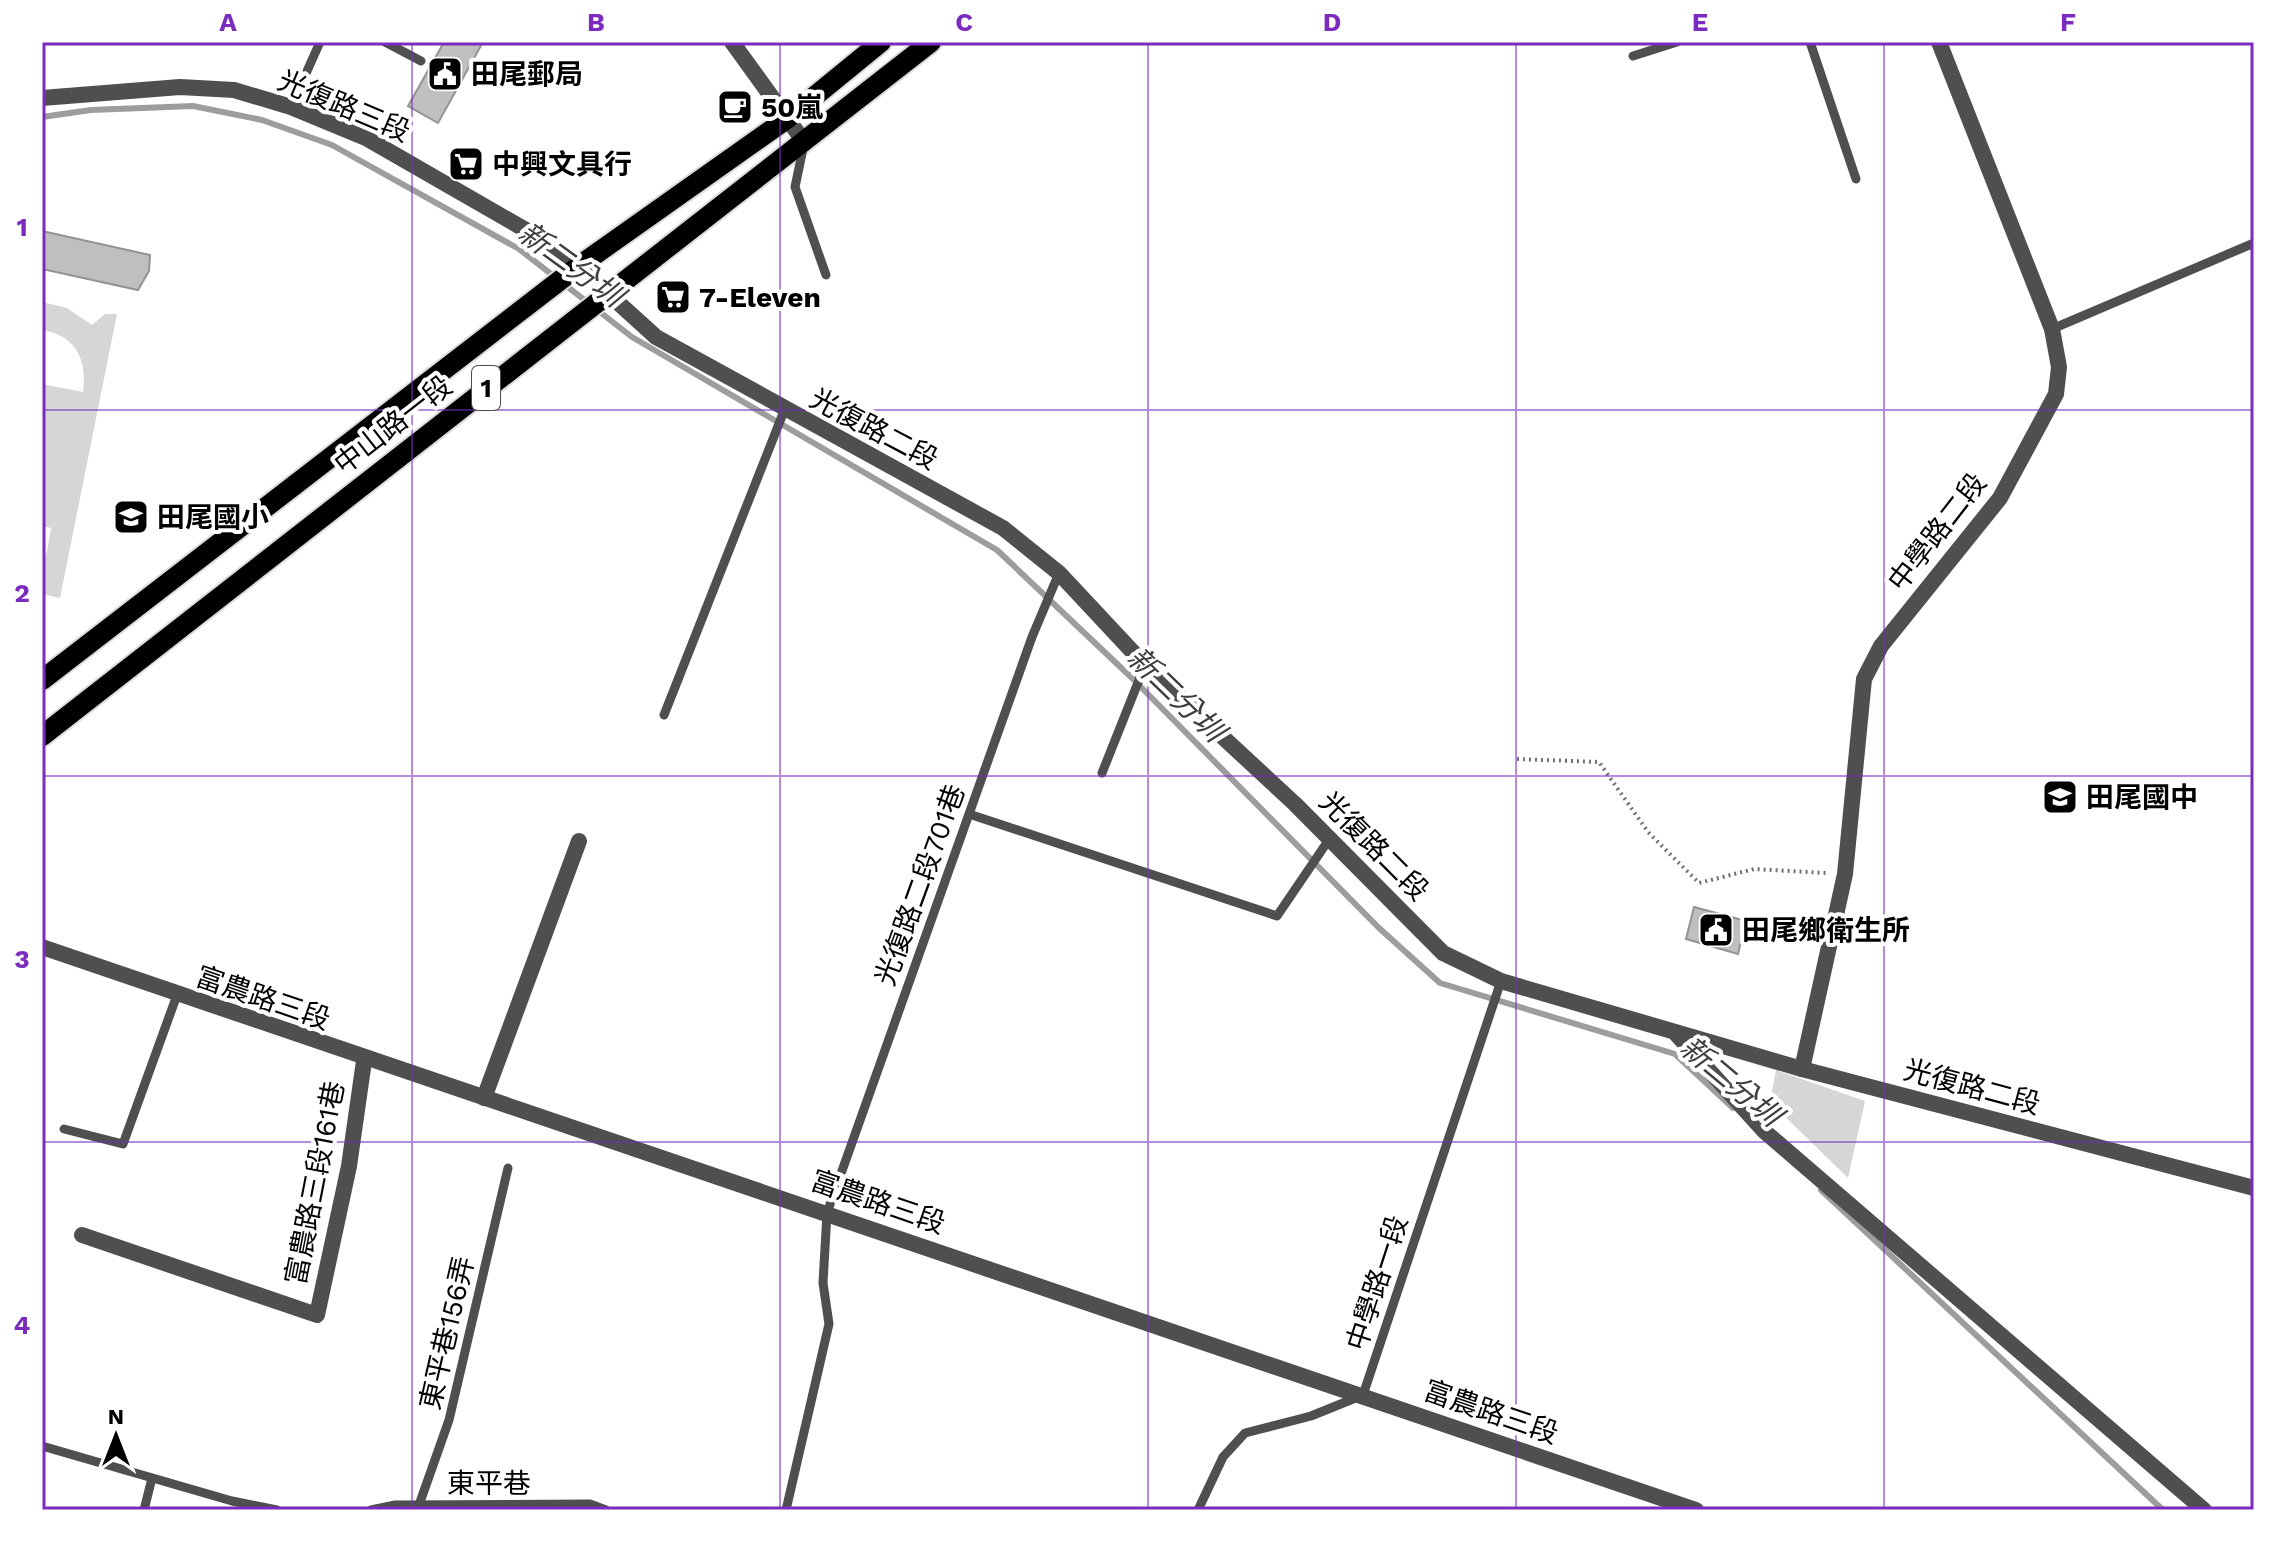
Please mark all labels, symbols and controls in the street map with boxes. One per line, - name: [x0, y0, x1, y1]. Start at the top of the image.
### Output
- text: A: [219, 7, 237, 37]
- text: B: [587, 7, 605, 37]
- text: C: [955, 7, 973, 37]
- text: D: [1323, 7, 1341, 37]
- text: E: [1692, 7, 1708, 37]
- text: F: [2060, 7, 2076, 37]
- public building icon: 田尾郵局: [426, 55, 464, 93]
- place label: 田尾郵局: [471, 58, 583, 91]
- street label: 光復路三段: [273, 63, 415, 149]
- cafe icon: 50嵐: [716, 88, 754, 126]
- place label: 50嵐: [761, 91, 823, 124]
- supermarket icon: 中興文具行: [447, 145, 485, 183]
- place label: 中興文具行: [492, 148, 632, 181]
- text: 1: [16, 212, 28, 242]
- water label: 新二分圳: [512, 215, 633, 316]
- supermarket icon: 7-Eleven: [654, 278, 692, 316]
- place label: 7-Eleven: [699, 281, 821, 314]
- road number: 1: [472, 366, 500, 410]
- street label: 中山路一段: [328, 369, 458, 481]
- street label: 光復路二段: [804, 382, 944, 476]
- street label: 中學路二段: [1881, 467, 1993, 597]
- school or university icon: 田尾國小: [112, 498, 150, 536]
- place label: 田尾國小: [157, 501, 269, 534]
- text: 2: [14, 578, 30, 608]
- water label: 新二分圳: [1121, 640, 1234, 751]
- school or university icon: 田尾國中: [2041, 778, 2079, 816]
- street label: 光復路二段701巷: [868, 780, 972, 990]
- place label: 田尾國中: [2086, 781, 2198, 814]
- street label: 光復路二段: [1313, 785, 1435, 907]
- public building icon: 田尾鄉衛生所: [1697, 911, 1735, 949]
- place label: 田尾鄉衛生所: [1742, 914, 1910, 947]
- text: 3: [14, 944, 30, 974]
- street label: 富農路三段: [191, 960, 335, 1036]
- water label: 新二分圳: [1674, 1029, 1791, 1136]
- street label: 光復路二段: [1900, 1053, 2044, 1121]
- street label: 富農路三段161巷: [279, 1078, 351, 1288]
- street label: 富農路三段: [806, 1164, 950, 1240]
- street label: 中學路一段: [1340, 1211, 1414, 1355]
- street label: 東平巷156弄: [413, 1253, 481, 1413]
- text: 4: [14, 1310, 31, 1340]
- street label: 富農路三段: [1419, 1374, 1563, 1450]
- north arrow: [76, 1396, 156, 1476]
- text: N: [108, 1404, 124, 1429]
- street label: 東平巷: [447, 1467, 531, 1500]

